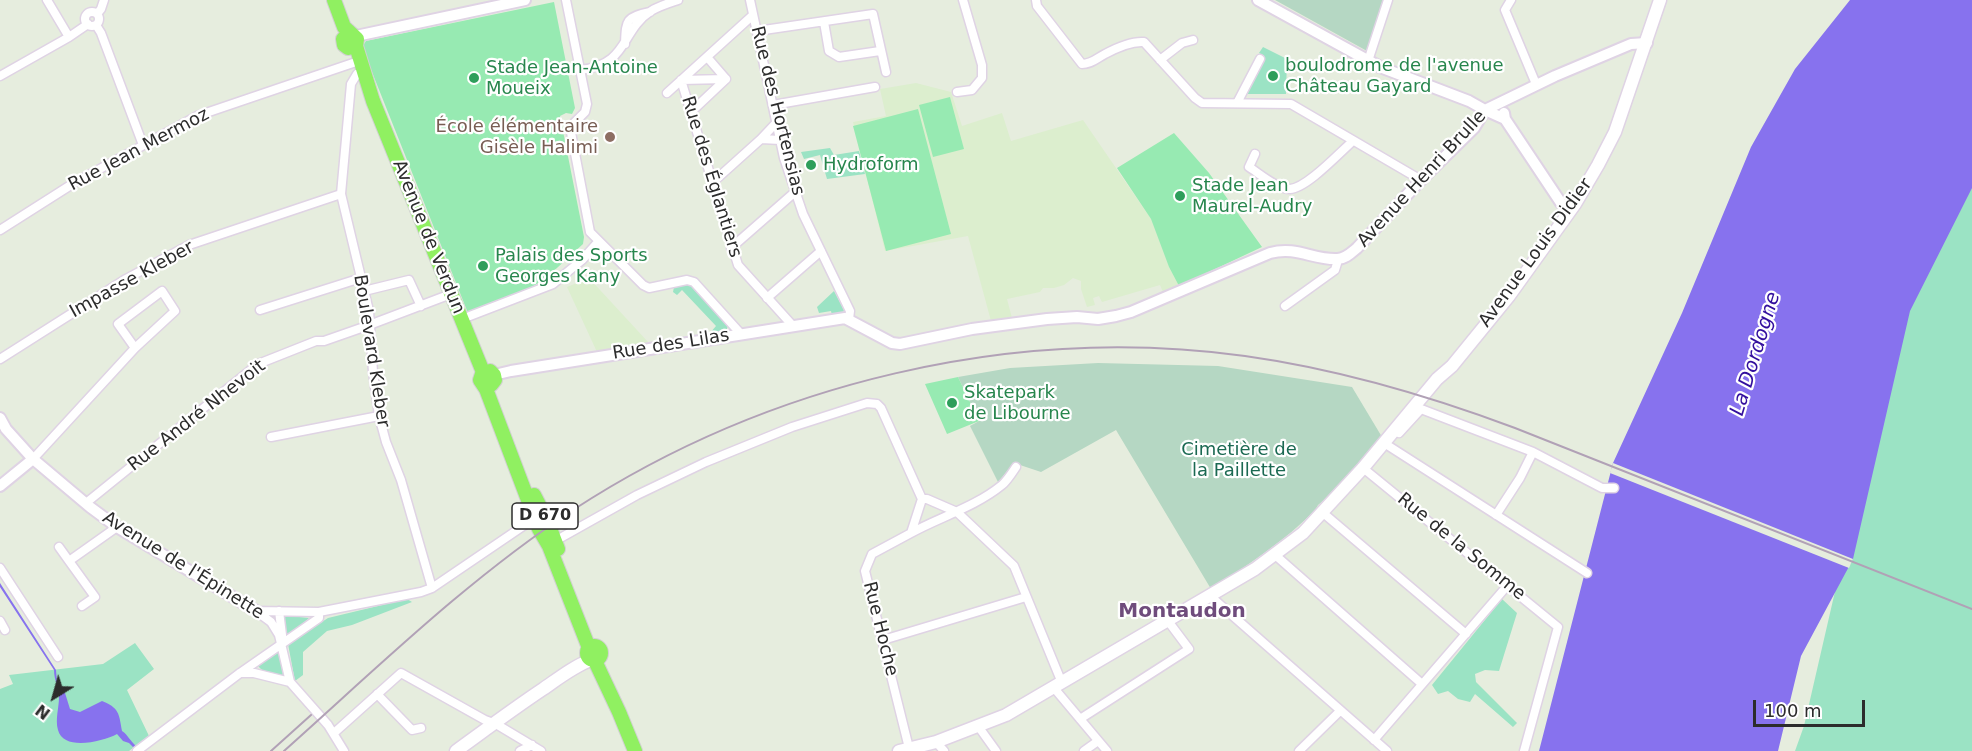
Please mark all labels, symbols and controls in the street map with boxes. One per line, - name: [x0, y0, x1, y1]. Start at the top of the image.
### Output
- street label: Rue des Hortensias: [746, 24, 808, 198]
- place label: boulodrome de l'avenue Château Gayard: [1285, 55, 1503, 98]
- place label: Stade Jean-Antoine Moueix: [486, 57, 658, 100]
- marker: boulodrome de l'avenue Château Gayard: [1266, 69, 1280, 83]
- marker: Stade Jean-Antoine Moueix: [467, 71, 481, 85]
- street label: Rue des Églantiers: [676, 94, 746, 260]
- street label: Rue Jean Mermoz: [65, 104, 213, 196]
- street label: Avenue Henri Brulle: [1353, 106, 1491, 252]
- place label: École élémentaire Gisèle Halimi: [436, 116, 598, 158]
- marker: École élémentaire Gisèle Halimi: [603, 130, 617, 144]
- place label: Hydroform: [823, 154, 919, 176]
- street label: Avenue de Verdun: [387, 157, 469, 317]
- marker: Hydroform: [804, 158, 818, 172]
- street label: Avenue Louis Didier: [1475, 174, 1597, 332]
- place label: Stade Jean Maurel-Audry: [1192, 175, 1312, 218]
- marker: Stade Jean Maurel-Audry: [1173, 189, 1187, 203]
- street label: Impasse Kleber: [66, 237, 198, 323]
- place label: Palais des Sports Georges Kany: [495, 245, 648, 288]
- marker: Palais des Sports Georges Kany: [476, 259, 490, 273]
- street label: Boulevard Kleber: [348, 273, 394, 429]
- water label: La Dordogne: [1726, 289, 1786, 419]
- street label: Rue des Lilas: [611, 325, 731, 365]
- street label: Rue André Nhevoit: [124, 356, 270, 476]
- place label: Skatepark de Libourne: [964, 382, 1071, 424]
- marker: Skatepark de Libourne: [945, 396, 959, 410]
- park label: Cimetière de la Paillette: [1181, 439, 1297, 482]
- street label: Rue de la Somme: [1393, 489, 1529, 605]
- road number: D 670: [512, 503, 578, 529]
- street label: Avenue de l'Épinette: [98, 507, 268, 625]
- street label: Rue Hoche: [858, 579, 902, 679]
- district label: Montaudon: [1118, 600, 1246, 624]
- north arrow: [24, 667, 84, 727]
- scale bar: [1756, 688, 1868, 726]
- text: N: [32, 700, 54, 723]
- text: 100 m: [1764, 700, 1822, 721]

